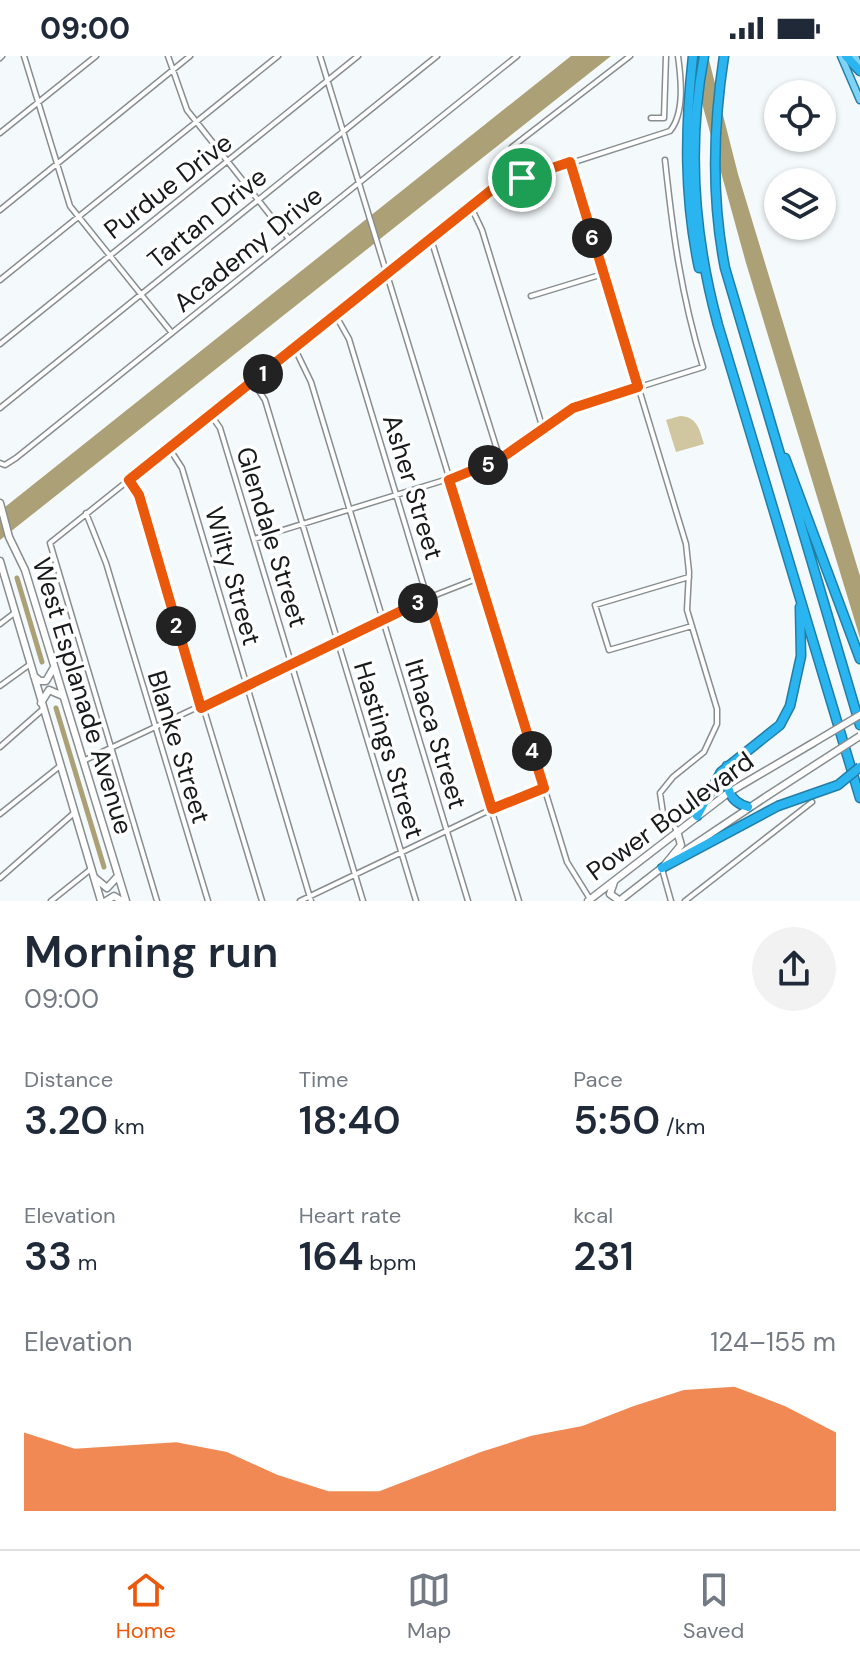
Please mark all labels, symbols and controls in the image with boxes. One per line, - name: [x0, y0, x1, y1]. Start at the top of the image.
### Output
- text: 09:00: [40, 9, 130, 48]
- map controls: [764, 80, 836, 240]
- button: locate: [764, 80, 836, 152]
- street label: Purdue Drive: [97, 125, 239, 247]
- pin: [488, 144, 556, 212]
- icon: arrive: [500, 156, 544, 200]
- street label: Tartan Drive: [140, 159, 274, 277]
- button: layers: [764, 168, 836, 240]
- street label: Academy Drive: [166, 178, 330, 320]
- pin: 6: [572, 218, 612, 258]
- text: 6: [585, 223, 599, 252]
- pin: 1: [243, 354, 283, 394]
- text: 1: [259, 359, 267, 388]
- street label: Asher Street: [375, 410, 451, 564]
- street label: Glendale Street: [228, 443, 316, 631]
- pin: 5: [468, 445, 508, 485]
- text: 5: [481, 450, 495, 479]
- street label: Wilty Street: [197, 503, 269, 649]
- street label: West Esplanade Avenue: [25, 554, 141, 838]
- pin: 3: [398, 583, 438, 623]
- text: 3: [411, 588, 425, 617]
- pin: 2: [156, 606, 196, 646]
- text: 2: [170, 611, 182, 640]
- street label: Ithaca Street: [397, 655, 475, 813]
- street label: Hastings Street: [346, 657, 432, 843]
- street label: Blanke Street: [140, 666, 218, 828]
- pin: 4: [512, 731, 552, 771]
- text: 4: [525, 736, 539, 765]
- street label: Power Boulevard: [580, 744, 760, 888]
- text: Morning run: [24, 923, 278, 981]
- button: share: [752, 927, 836, 1011]
- text: 09:00: [24, 982, 99, 1016]
- text: Distance: [24, 1065, 113, 1094]
- text: Time: [299, 1065, 348, 1094]
- text: Pace: [573, 1065, 623, 1094]
- text: 3.20: [24, 1094, 108, 1146]
- text: 18:40: [299, 1094, 401, 1146]
- text: 5:50: [573, 1094, 660, 1146]
- text: km: [108, 1112, 145, 1141]
- text: /km: [660, 1112, 705, 1141]
- text: Elevation: [24, 1201, 116, 1230]
- text: Heart rate: [299, 1201, 401, 1230]
- text: kcal: [573, 1201, 613, 1230]
- text: 33: [24, 1230, 72, 1282]
- text: 164: [299, 1230, 363, 1282]
- text: 231: [573, 1230, 634, 1282]
- text: m: [72, 1248, 97, 1277]
- text: bpm: [363, 1248, 416, 1277]
- text: Elevation: [24, 1325, 132, 1359]
- text: 124–155 m: [710, 1325, 836, 1359]
- tab: Home: [116, 1568, 176, 1645]
- tab: Map: [407, 1568, 451, 1645]
- tab: Saved: [683, 1568, 744, 1645]

